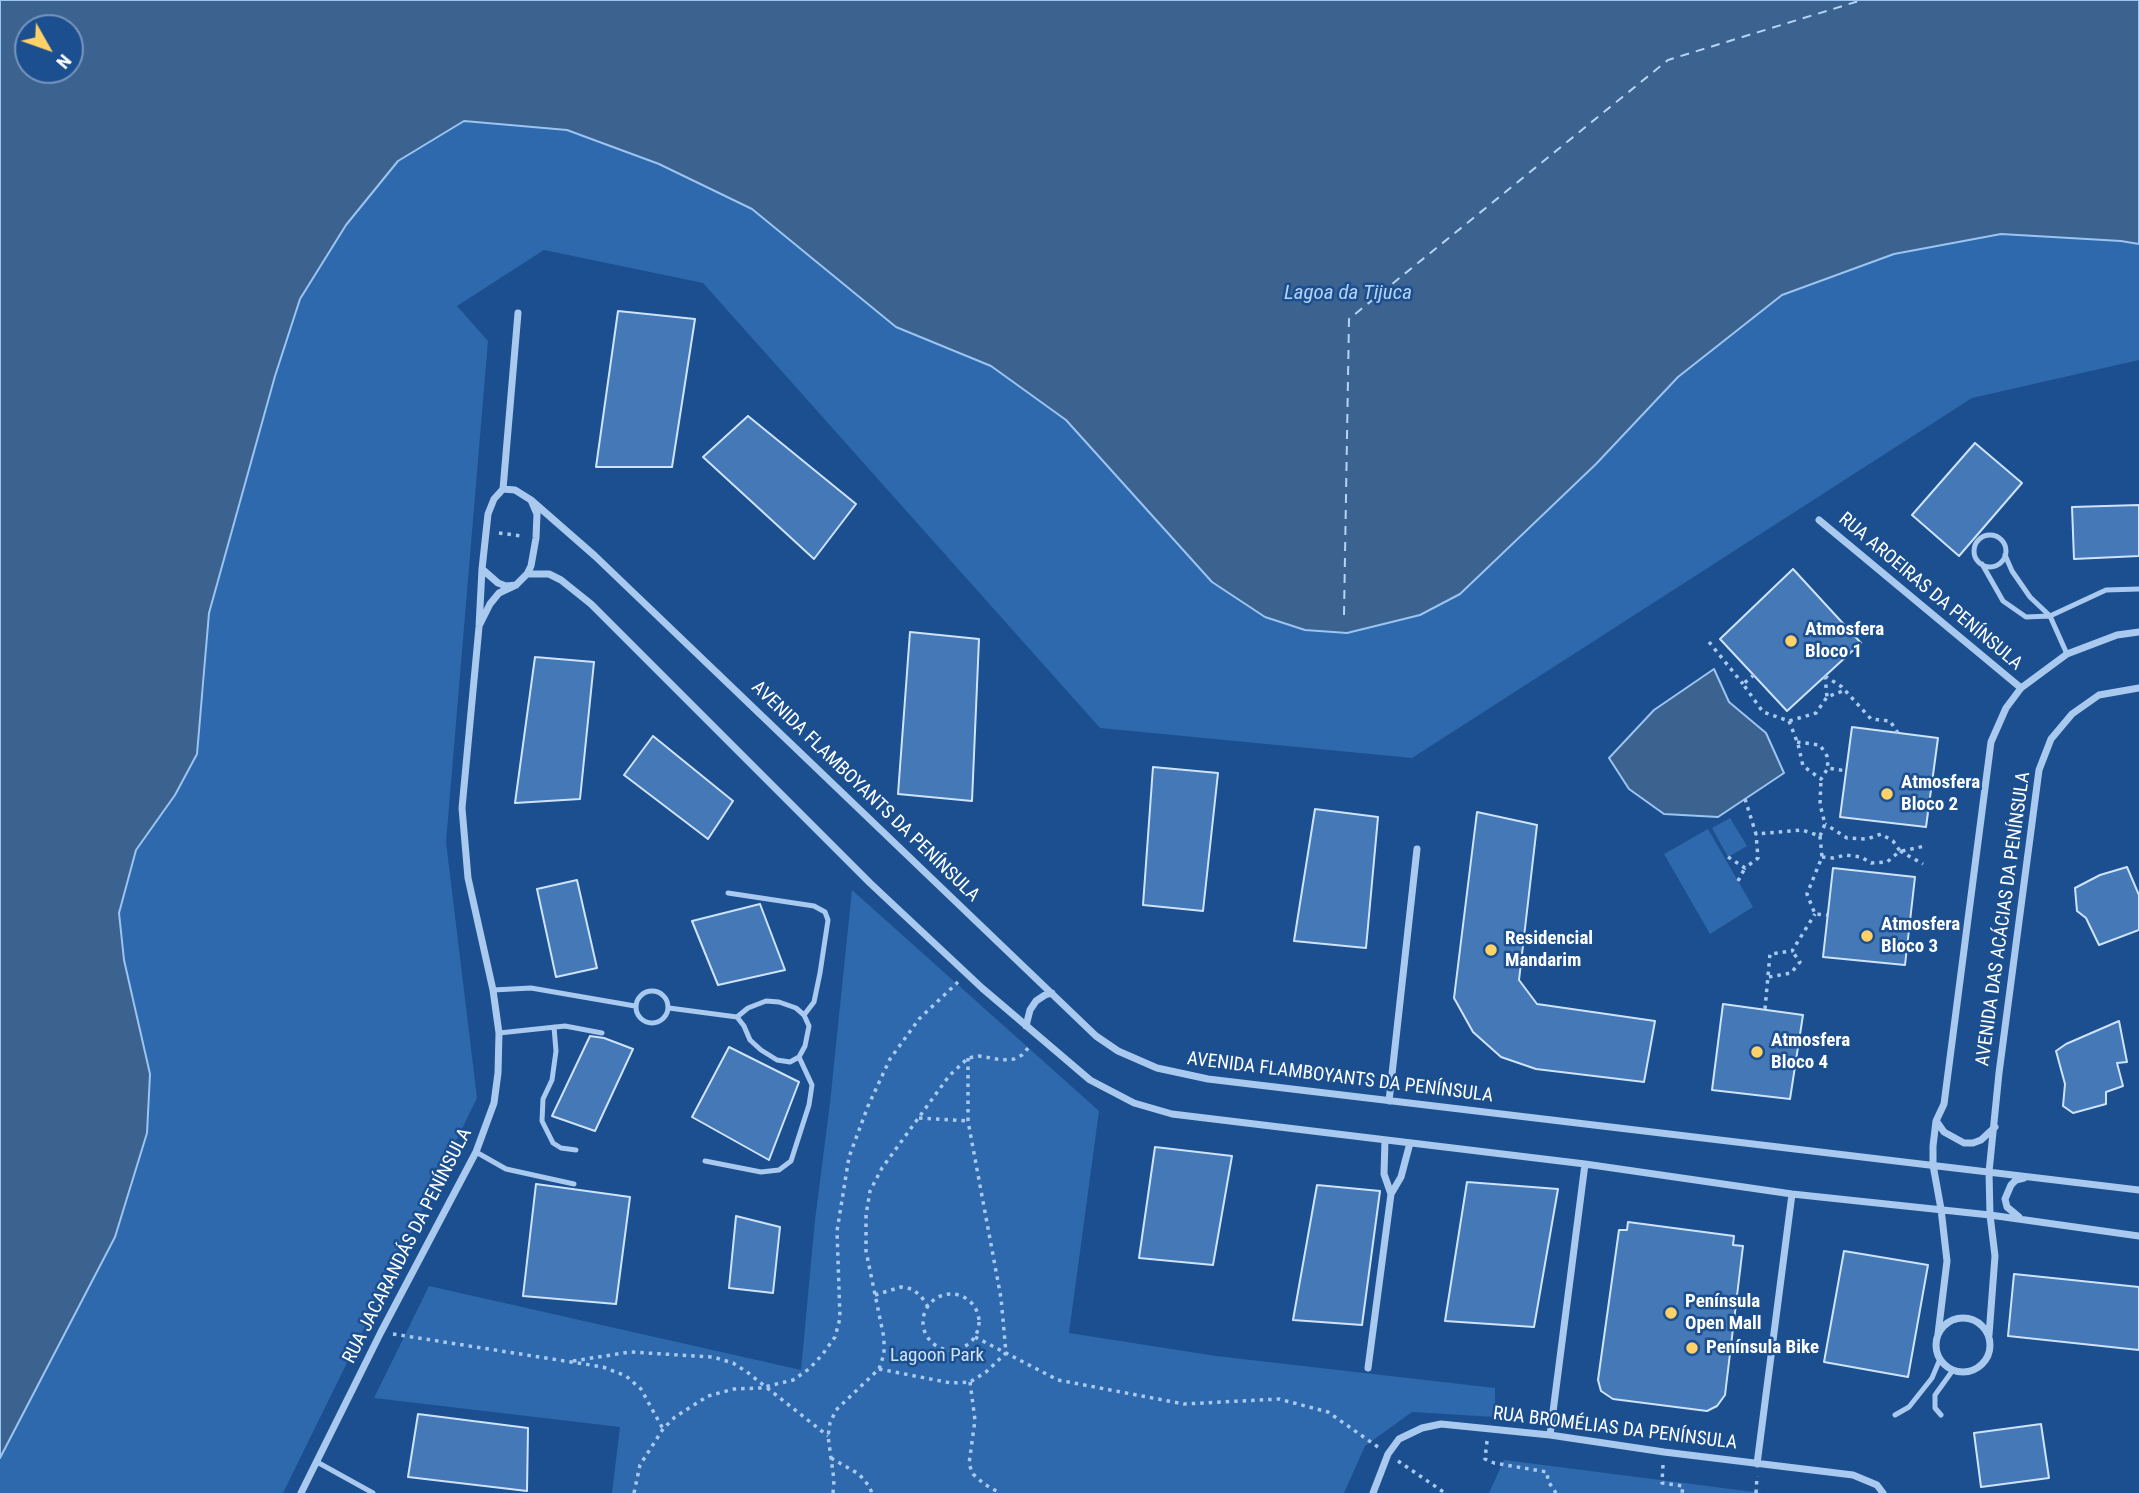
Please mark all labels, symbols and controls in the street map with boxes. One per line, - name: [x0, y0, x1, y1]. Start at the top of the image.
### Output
- north arrow: [14, 14, 84, 84]
- text: N: [51, 50, 76, 73]
- water label: Lagoa da Tijuca: [1284, 281, 1412, 307]
- street label: RUA AROEIRAS DA PENÍNSULA: [1834, 508, 2026, 676]
- place label: Atmosfera Bloco 1: [1805, 619, 1884, 663]
- marker: Atmosfera Bloco 1: [1783, 633, 1799, 649]
- street label: AVENIDA FLAMBOYANTS DA PENÍNSULA: [746, 677, 984, 907]
- street label: AVENIDA DAS ACÁCIAS DA PENÍNSULA: [1972, 770, 2036, 1068]
- place label: Atmosfera Bloco 2: [1901, 772, 1980, 816]
- marker: Atmosfera Bloco 2: [1879, 786, 1895, 802]
- place label: Atmosfera Bloco 3: [1881, 914, 1960, 958]
- place label: Residencial Mandarim: [1505, 928, 1593, 972]
- marker: Atmosfera Bloco 3: [1859, 928, 1875, 944]
- marker: Residencial Mandarim: [1483, 942, 1499, 958]
- place label: Atmosfera Bloco 4: [1771, 1030, 1850, 1074]
- marker: Atmosfera Bloco 4: [1749, 1044, 1765, 1060]
- street label: AVENIDA FLAMBOYANTS DA PENÍNSULA: [1186, 1048, 1494, 1108]
- street label: RUA JACARANDÁS DA PENÍNSULA: [339, 1125, 477, 1367]
- place label: Península Open Mall: [1685, 1291, 1762, 1335]
- marker: Península Open Mall: [1663, 1305, 1679, 1321]
- place label: Península Bike: [1706, 1337, 1819, 1359]
- marker: Península Bike: [1684, 1340, 1700, 1356]
- park label: Lagoon Park: [890, 1345, 984, 1367]
- street label: RUA BROMÉLIAS DA PENÍNSULA: [1492, 1403, 1738, 1455]

